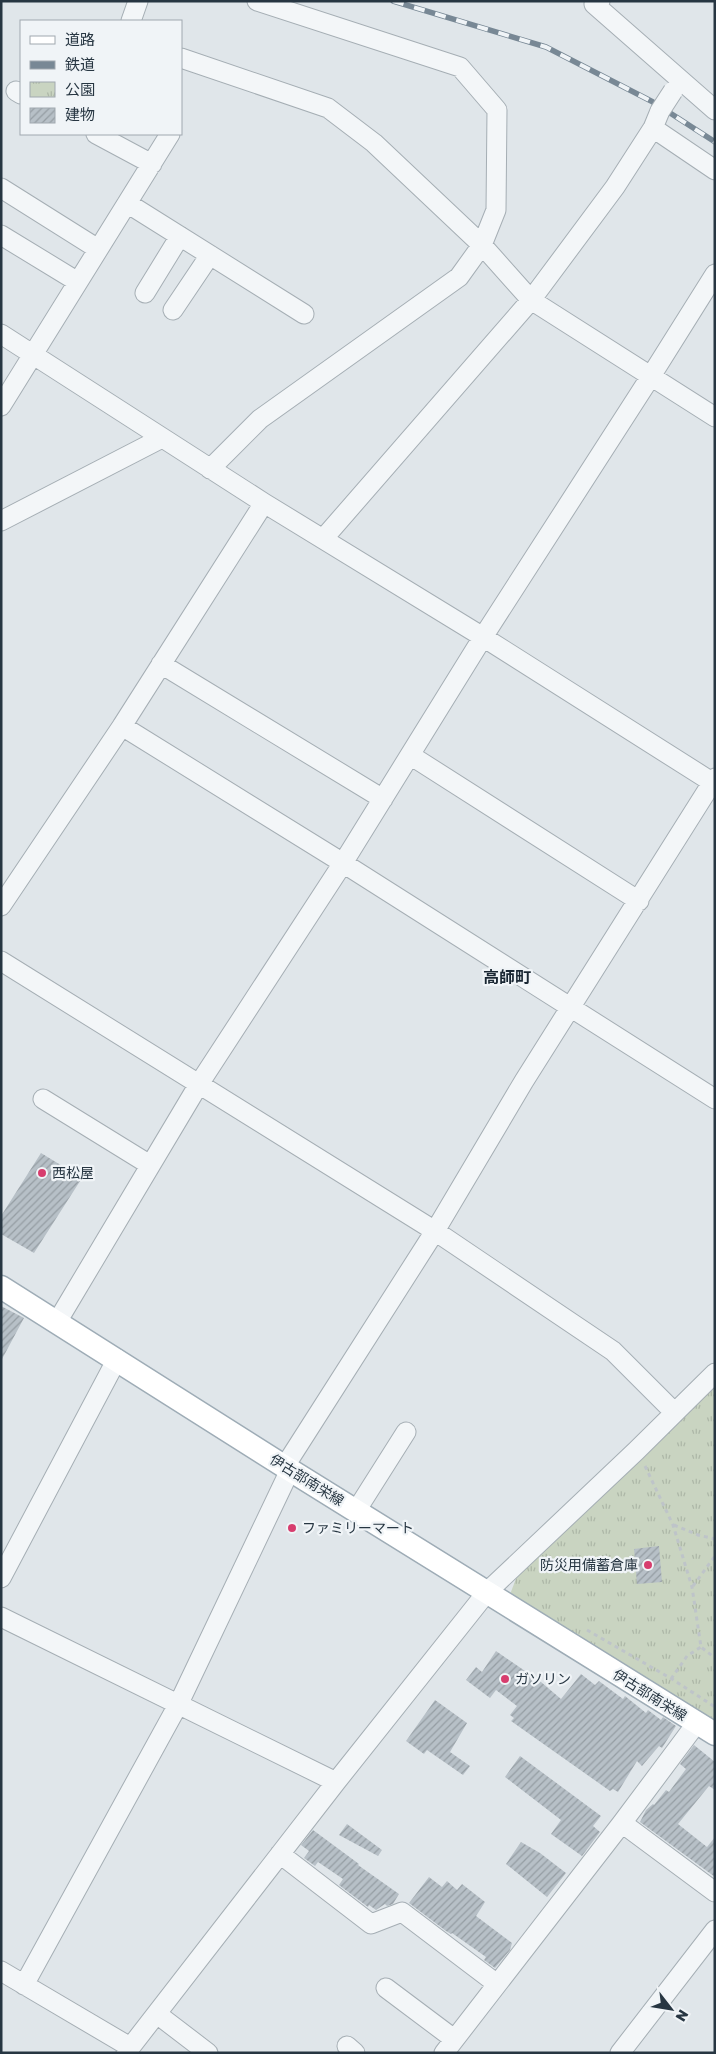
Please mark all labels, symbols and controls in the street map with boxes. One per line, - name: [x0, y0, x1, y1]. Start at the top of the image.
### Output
- legend: [20, 20, 182, 135]
- text: 道路: [65, 30, 95, 48]
- text: 鉄道: [65, 55, 95, 73]
- text: 公園: [65, 80, 95, 98]
- text: 建物: [65, 105, 95, 123]
- district label: 高師町: [483, 967, 531, 987]
- place label: 西松屋: [52, 1164, 94, 1181]
- marker: 西松屋: [36, 1167, 48, 1179]
- street label: 伊古部南栄線: [267, 1450, 347, 1509]
- place label: ファミリーマート: [302, 1519, 414, 1536]
- marker: ファミリーマート: [286, 1522, 298, 1534]
- place label: 防災用備蓄倉庫: [540, 1556, 638, 1573]
- marker: 防災用備蓄倉庫: [642, 1559, 654, 1571]
- street label: 伊古部南栄線: [610, 1665, 690, 1724]
- place label: ガソリン: [515, 1670, 571, 1687]
- marker: ガソリン: [499, 1673, 511, 1685]
- north arrow: [646, 1984, 696, 2034]
- text: N: [673, 2007, 693, 2025]

